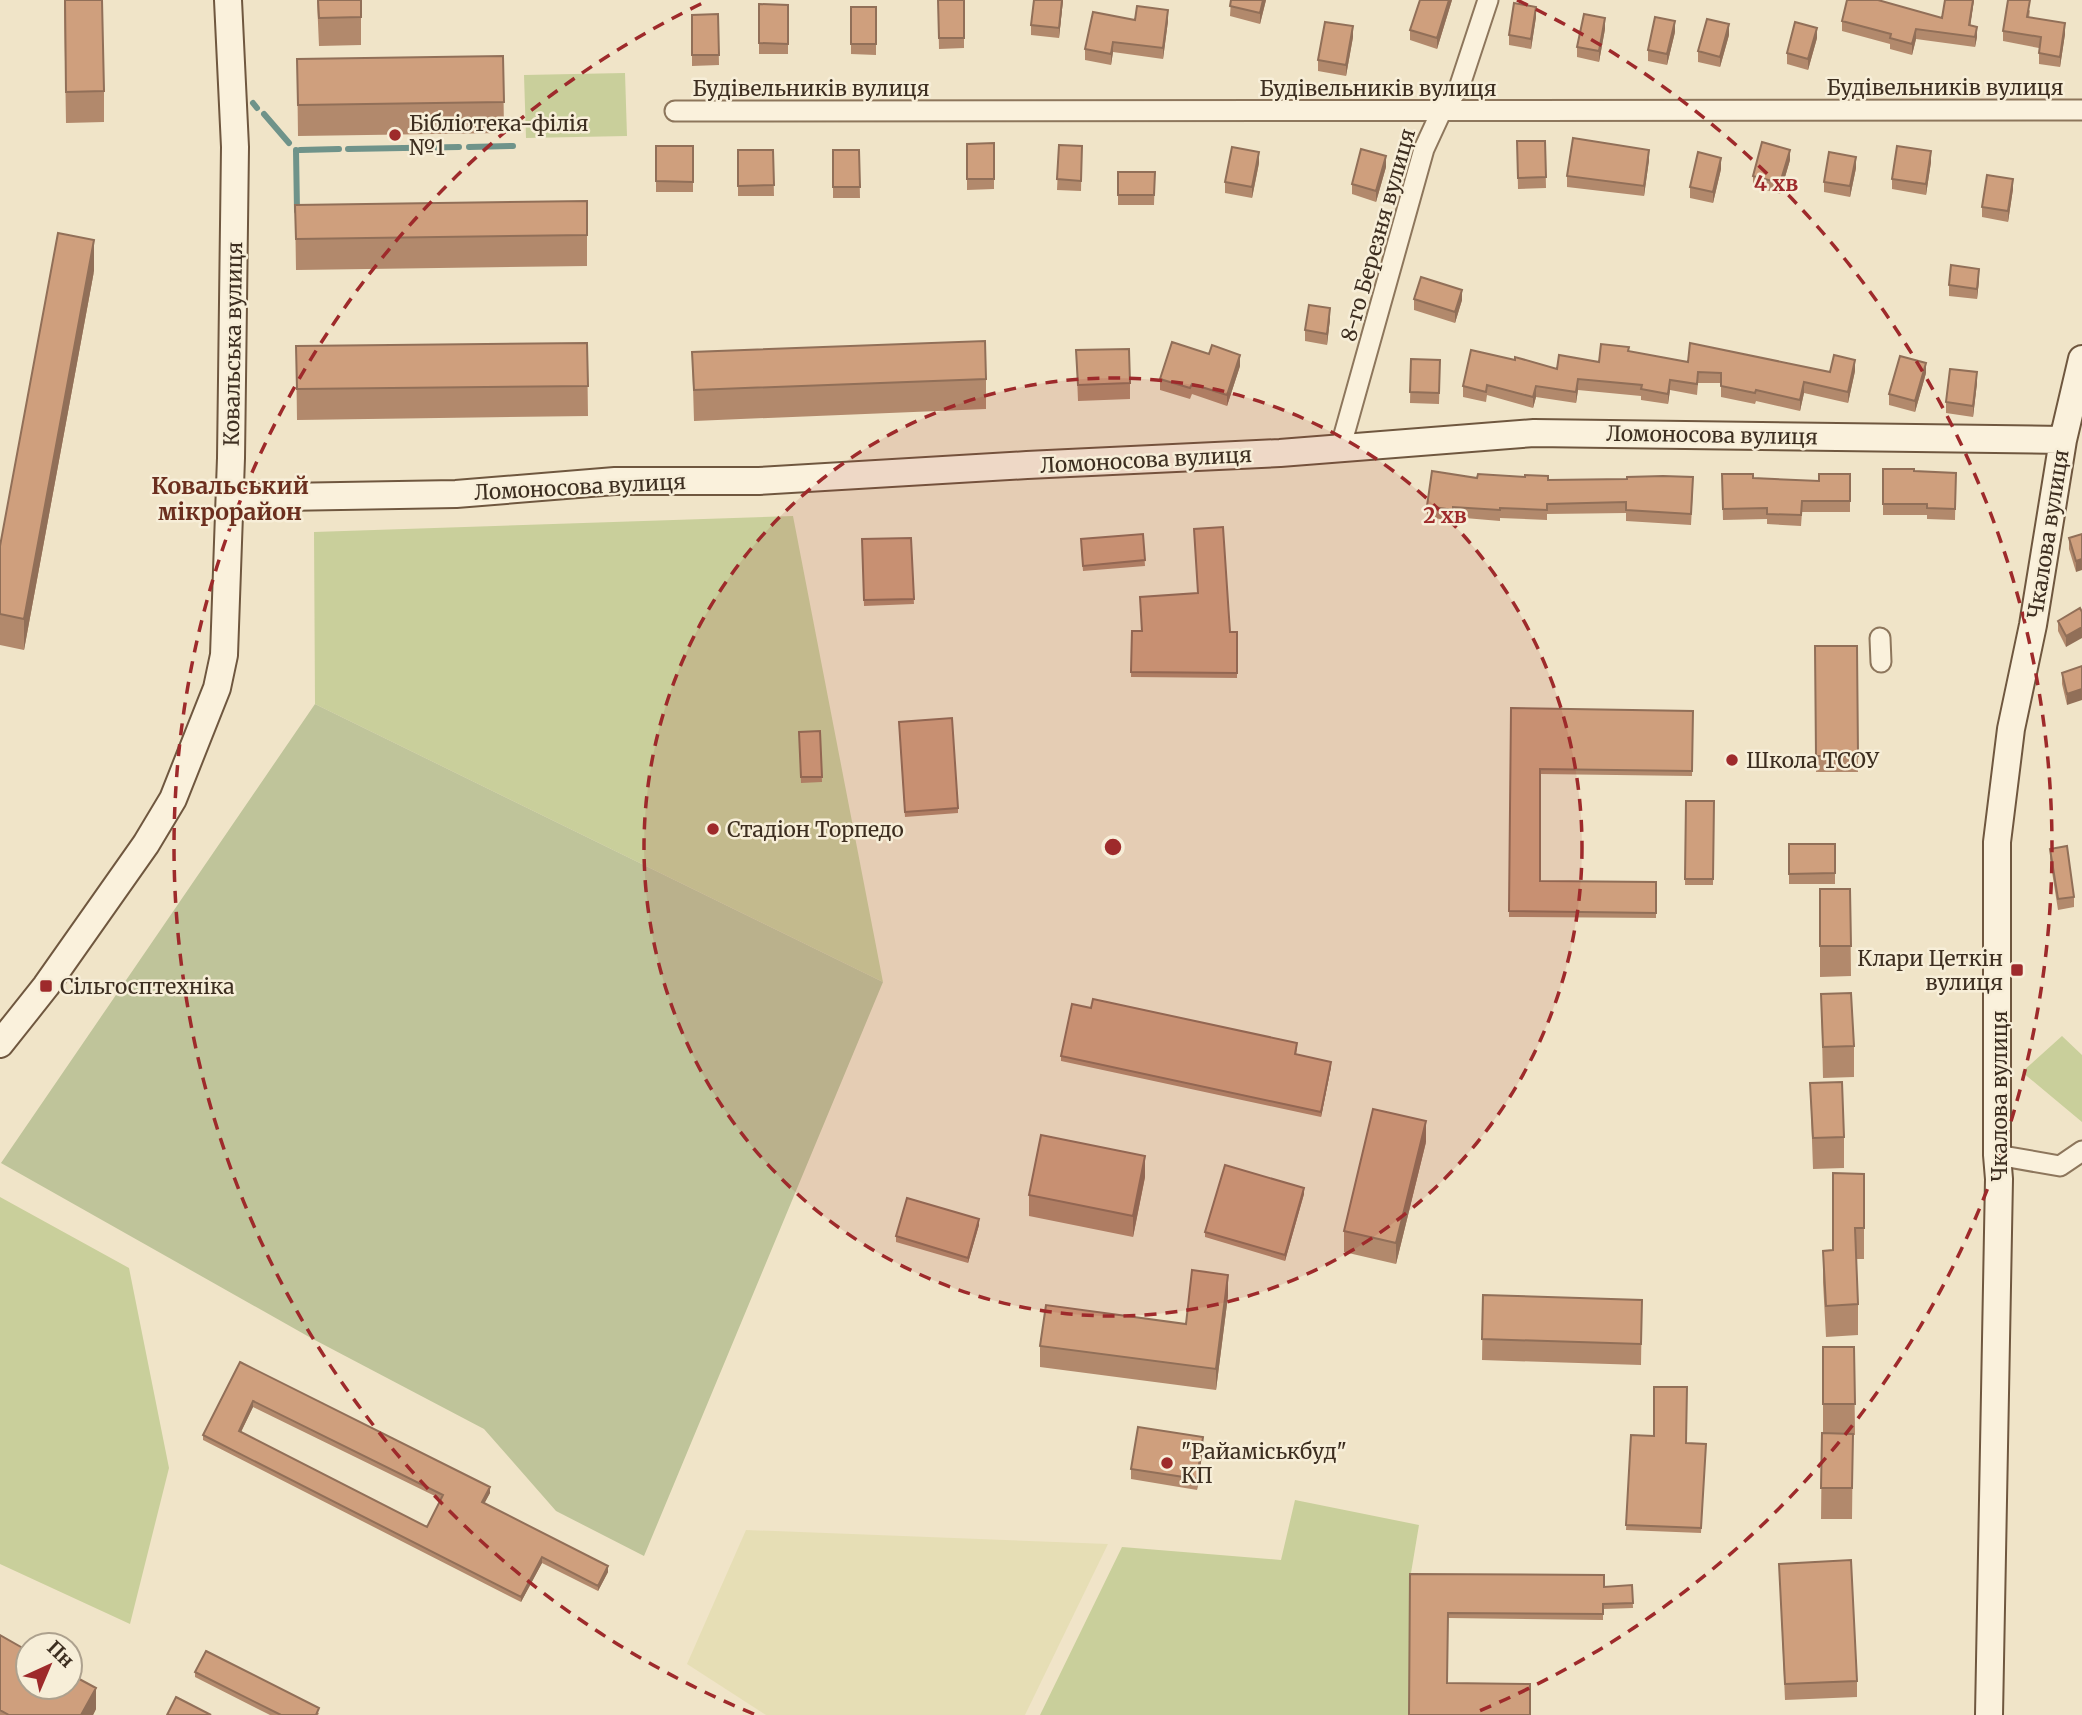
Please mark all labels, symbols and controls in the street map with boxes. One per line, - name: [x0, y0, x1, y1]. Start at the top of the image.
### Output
- street label: Будівельників вулиця: [1826, 74, 2064, 101]
- street label: Будівельників вулиця: [692, 75, 930, 102]
- street label: Будівельників вулиця: [1259, 75, 1497, 102]
- place label: Бібліотека-філія №1: [409, 110, 589, 161]
- street label: 8-го Березня вулиця: [1335, 125, 1421, 345]
- marker: Бібліотека-філія №1: [387, 127, 403, 143]
- text: 4 хв: [1754, 170, 1798, 197]
- street label: Ковальська вулиця: [218, 241, 248, 447]
- street label: Ломоносова вулиця: [1606, 420, 1818, 450]
- street label: Ломоносова вулиця: [1039, 441, 1253, 479]
- street label: Чкалова вулиця: [2021, 448, 2075, 620]
- street label: Ломоносова вулиця: [473, 468, 687, 506]
- district label: Ковальський мікрорайон: [151, 471, 309, 526]
- text: 2 хв: [1423, 502, 1467, 529]
- place label: Школа ТСОУ: [1746, 747, 1880, 774]
- marker: Школа ТСОУ: [1724, 752, 1740, 768]
- place label: Стадіон Торпедо: [727, 816, 904, 843]
- marker: Стадіон Торпедо: [705, 821, 721, 837]
- centre of rings: [1101, 835, 1125, 859]
- place label: Клари Цеткін вулиця: [1857, 945, 2003, 996]
- marker: Клари Цеткін вулиця: [2009, 962, 2025, 978]
- place label: Сільгосптехніка: [60, 973, 234, 1000]
- marker: Сільгосптехніка: [38, 978, 54, 994]
- street label: Чкалова вулиця: [1986, 1011, 2013, 1181]
- place label: "Райаміськбуд" КП: [1181, 1438, 1347, 1489]
- marker: "Райаміськбуд" КП: [1159, 1455, 1175, 1471]
- north arrow: [14, 1631, 84, 1701]
- text: Пн: [42, 1635, 79, 1672]

